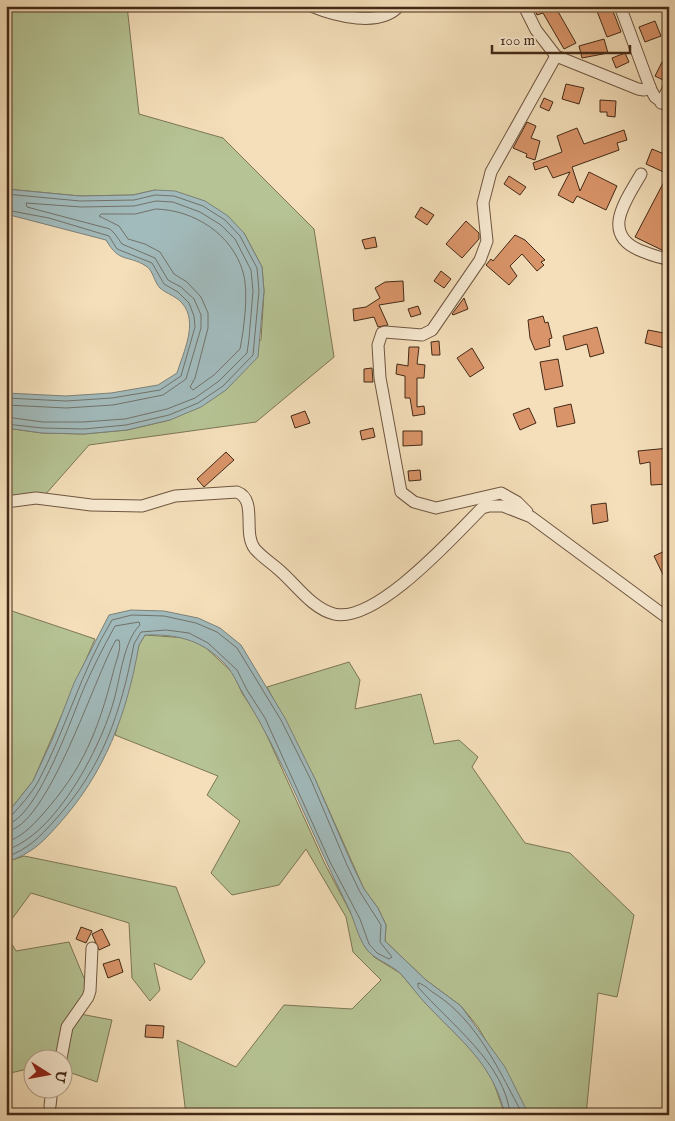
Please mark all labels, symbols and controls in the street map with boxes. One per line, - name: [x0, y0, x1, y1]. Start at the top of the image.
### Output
- scale bar: [492, 22, 630, 54]
- text: 100 m: [500, 31, 536, 50]
- north arrow: [22, 1048, 72, 1098]
- text: U: [50, 1068, 70, 1085]

